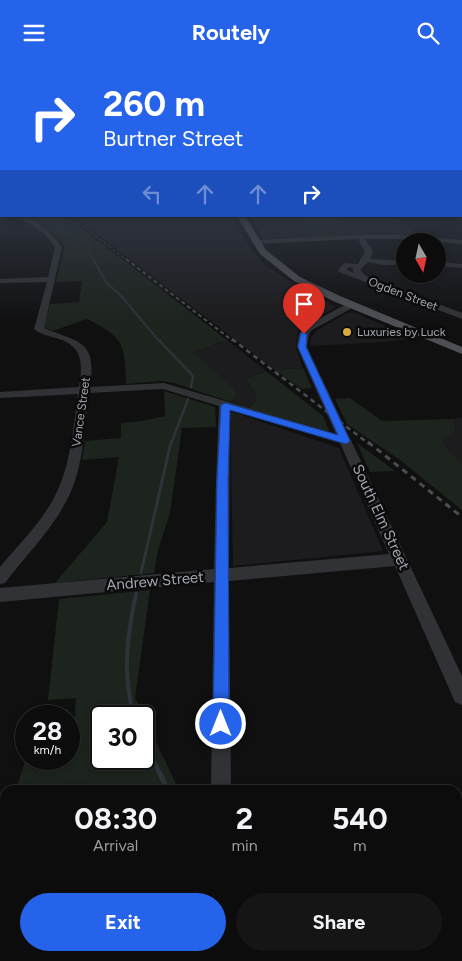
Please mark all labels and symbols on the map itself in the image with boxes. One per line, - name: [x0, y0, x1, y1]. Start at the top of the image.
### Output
- north arrow: [396, 233, 446, 283]
- street label: Ogden Street: [366, 274, 440, 314]
- pin: [283, 283, 325, 334]
- place label: Luxuries by Luck: [357, 325, 446, 339]
- marker: Luxuries by Luck: [341, 326, 353, 338]
- street label: Vance Street: [69, 376, 93, 448]
- street label: South Elm Street: [349, 461, 414, 573]
- street label: Andrew Street: [105, 568, 205, 594]
- position arrow: [194, 697, 246, 749]
- speed limit sign: 30: [90, 705, 155, 770]

